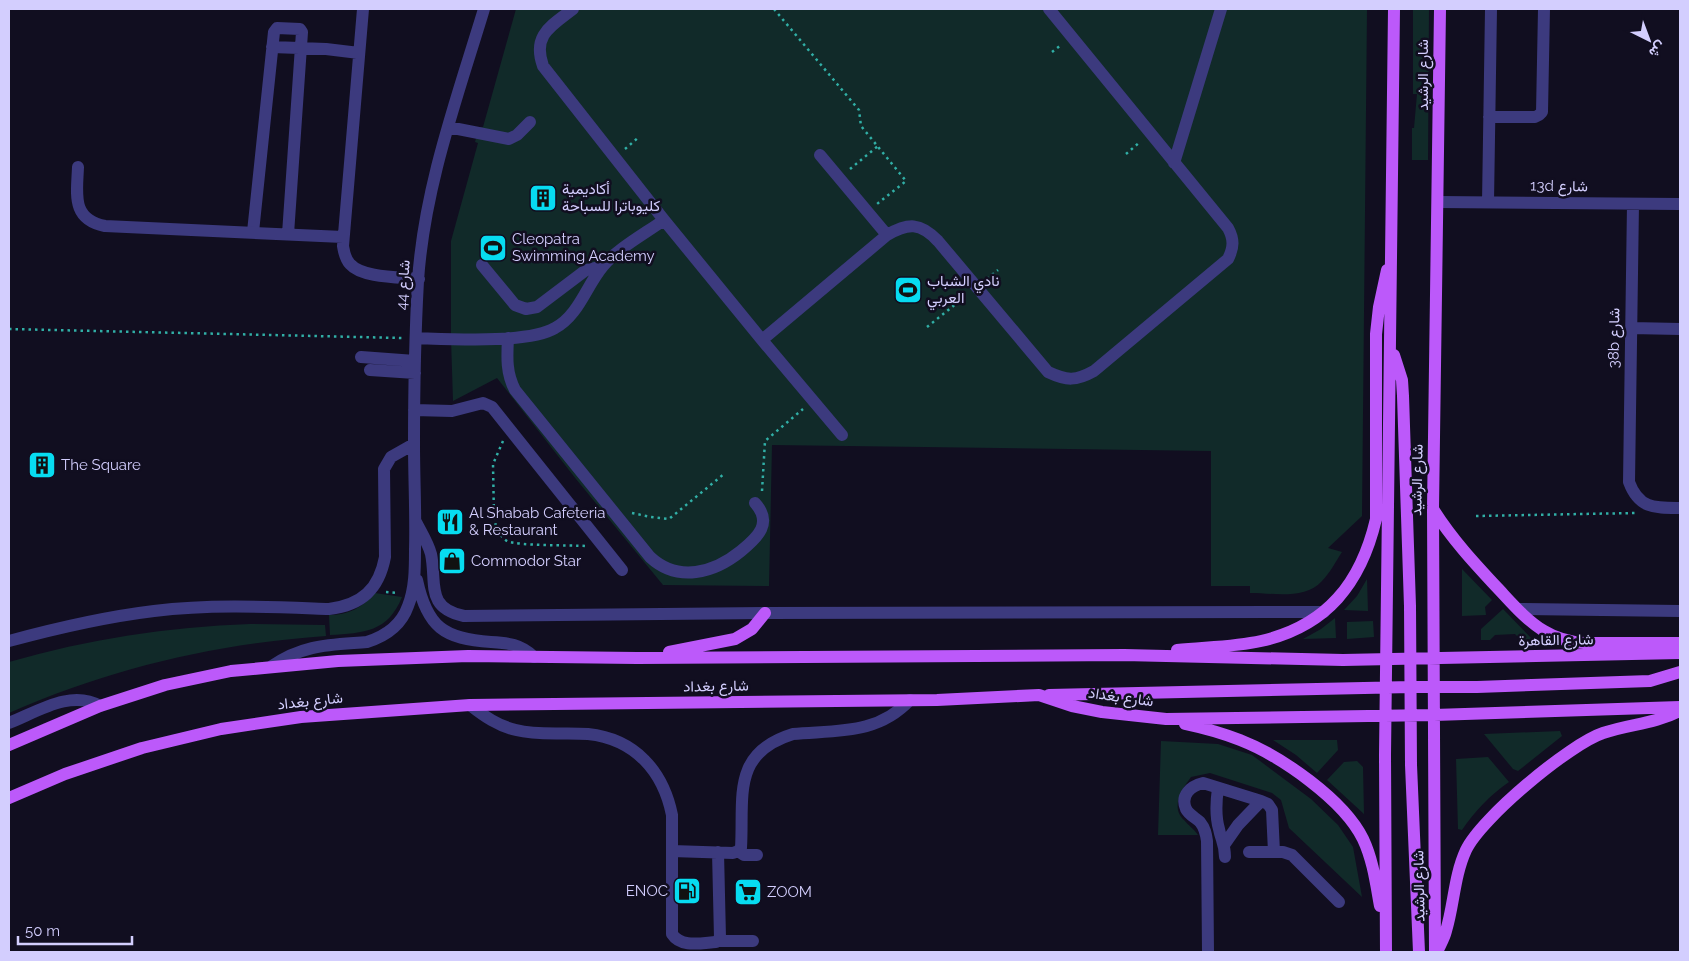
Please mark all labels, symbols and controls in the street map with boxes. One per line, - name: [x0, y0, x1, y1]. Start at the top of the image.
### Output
- north arrow: [1624, 15, 1674, 65]
- text: ش: [1645, 37, 1669, 61]
- street label: شارع الرشيد: [1414, 39, 1434, 111]
- street label: 13d شارع: [1530, 176, 1588, 198]
- place label: أكاديمية كليوباترا للسباحة: [562, 180, 660, 215]
- building icon: أكاديمية كليوباترا للسباحة: [528, 183, 558, 213]
- place label: Cleopatra Swimming Academy: [512, 230, 655, 265]
- sports icon: Cleopatra Swimming Academy: [478, 233, 508, 263]
- street label: شارع 44: [392, 259, 416, 311]
- place label: نادي الشباب العربي: [927, 272, 1000, 311]
- sports icon: نادي الشباب العربي: [893, 275, 923, 305]
- street label: 38b شارع: [1604, 308, 1626, 368]
- street label: شارع الرشيد: [1407, 444, 1429, 516]
- building icon: The Square: [27, 450, 57, 480]
- place label: The Square: [61, 456, 141, 474]
- place label: Al Shabab Cafeteria & Restaurant: [469, 504, 605, 539]
- restaurant icon: Al Shabab Cafeteria & Restaurant: [435, 507, 465, 537]
- shop icon: Commodor Star: [437, 546, 467, 576]
- place label: Commodor Star: [471, 552, 582, 570]
- street label: شارع القاهرة: [1518, 630, 1594, 652]
- street label: شارع بغداد: [683, 676, 749, 698]
- street label: شارع بغداد: [1087, 684, 1155, 712]
- street label: شارع بغداد: [276, 689, 344, 715]
- street label: شارع الرشيد: [1409, 850, 1431, 922]
- fuel station icon: ENOC: [672, 876, 702, 906]
- supermarket icon: ZOOM: [733, 877, 763, 907]
- place label: ENOC: [626, 882, 668, 900]
- place label: ZOOM: [767, 883, 812, 901]
- scale bar: [18, 914, 131, 946]
- text: 50 m: [25, 922, 60, 940]

